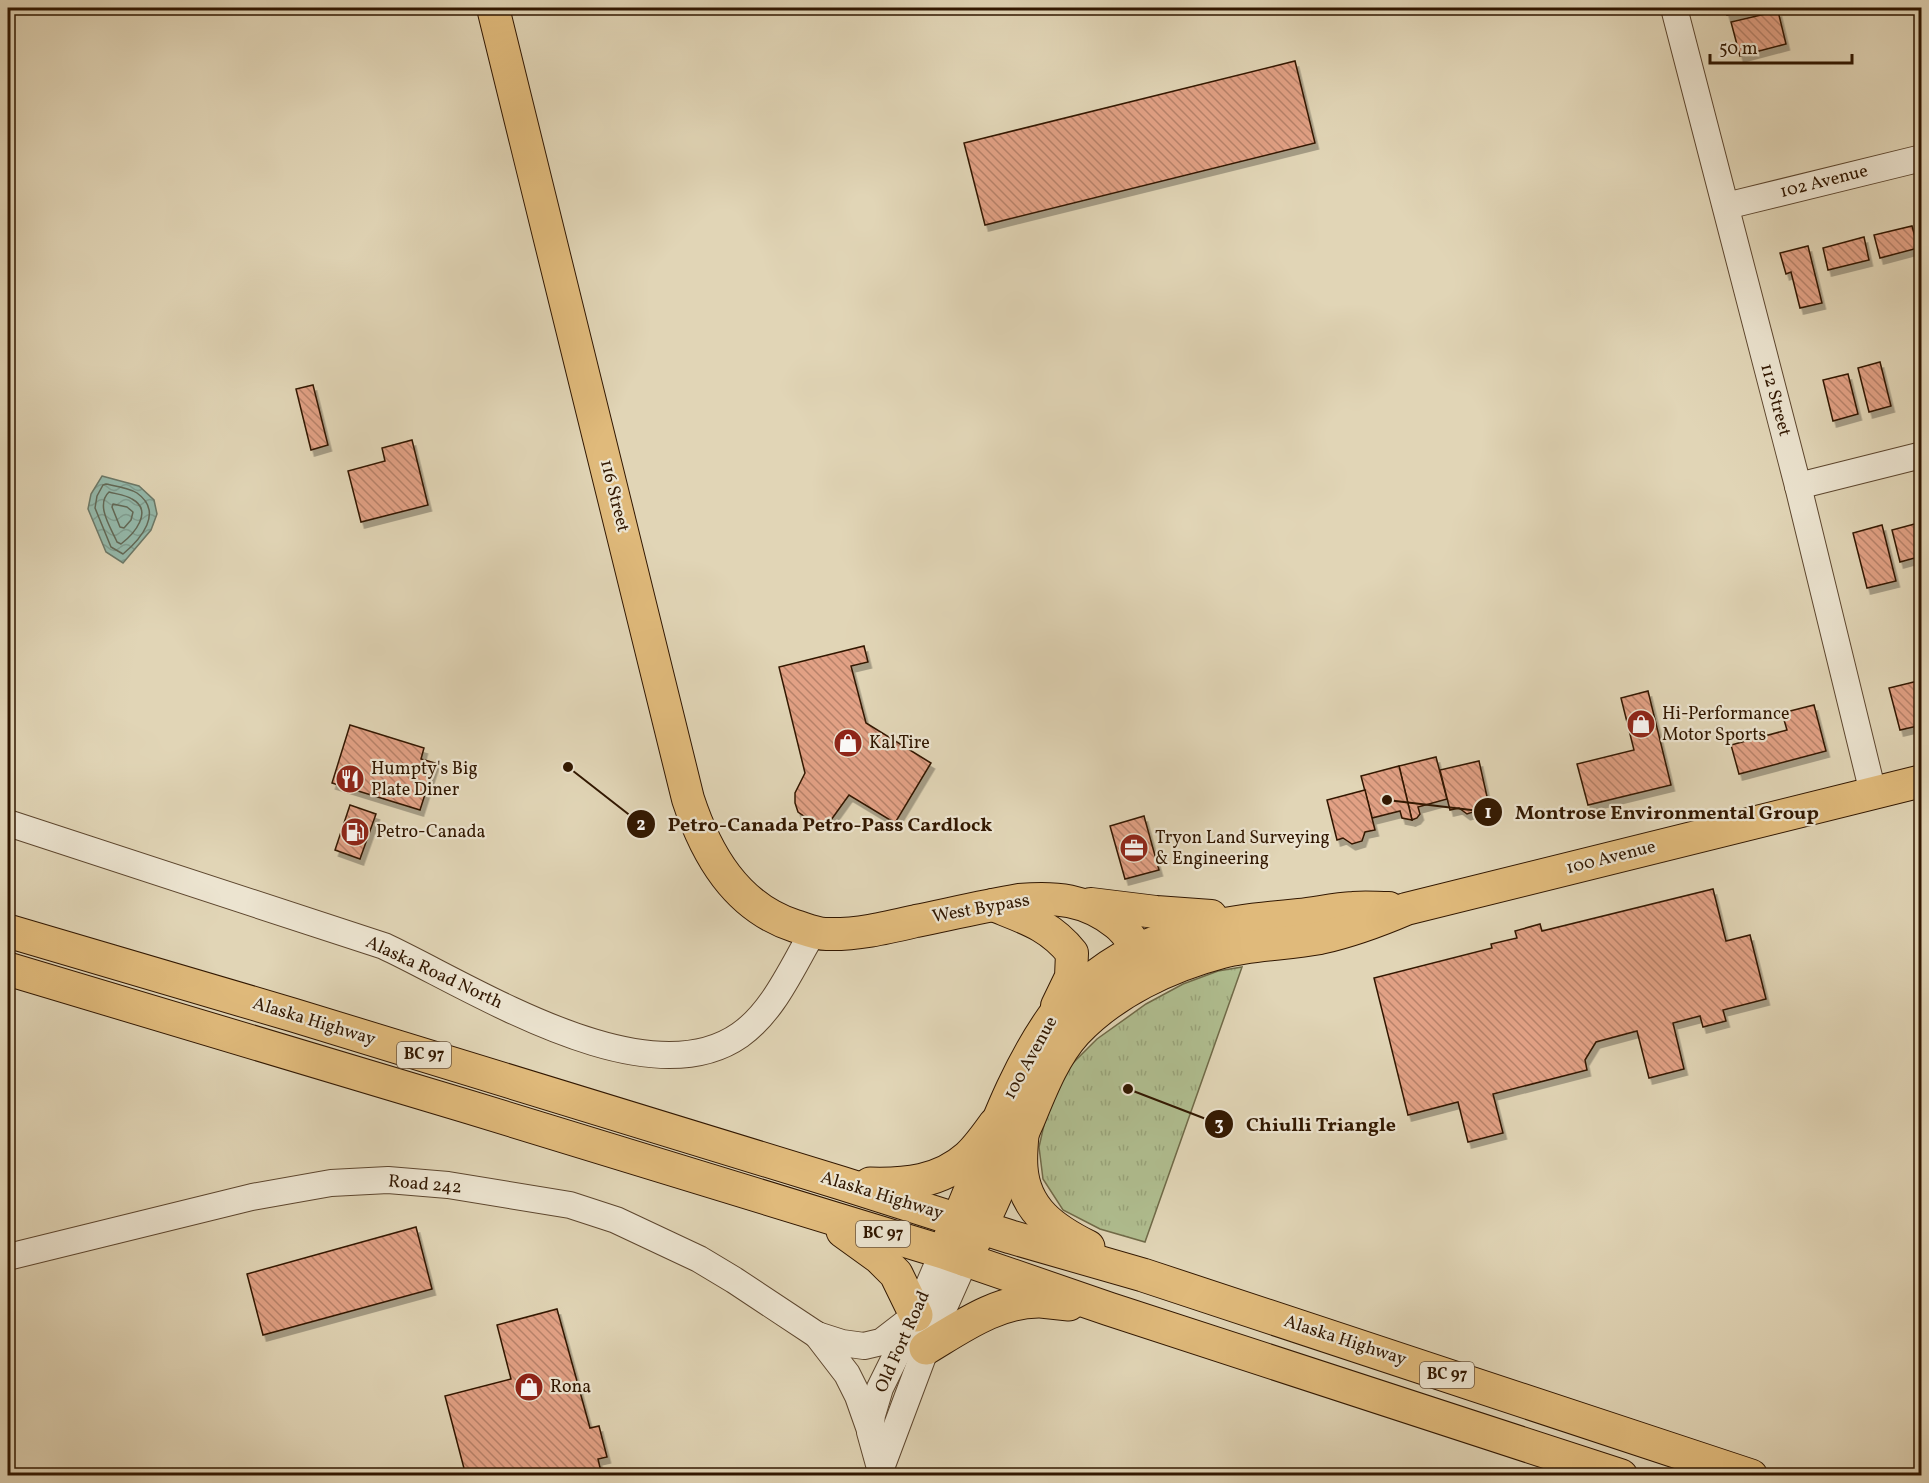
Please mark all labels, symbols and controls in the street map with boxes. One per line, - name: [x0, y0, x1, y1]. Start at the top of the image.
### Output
- scale bar: [1710, 27, 1852, 65]
- text: 50 m: [1719, 37, 1758, 62]
- street label: 102 Avenue: [1777, 159, 1871, 205]
- street label: 112 Street: [1753, 361, 1797, 439]
- street label: 116 Street: [593, 457, 635, 535]
- place label: Hi-Performance Motor Sports: [1662, 702, 1790, 748]
- shop icon: Hi-Performance Motor Sports: [1625, 708, 1657, 740]
- shop icon: Kal Tire: [832, 727, 864, 759]
- place label: Kal Tire: [869, 731, 930, 756]
- place label: Humpty's Big Plate Diner: [371, 757, 478, 803]
- restaurant icon: Humpty's Big Plate Diner: [334, 763, 366, 795]
- callout: Montrose Environmental Group: [1473, 793, 1831, 831]
- text: Montrose Environmental Group: [1515, 800, 1819, 828]
- text: 1: [1484, 801, 1492, 826]
- callout: Petro-Canada Petro-Pass Cardlock: [626, 805, 1004, 843]
- text: Petro-Canada Petro-Pass Cardlock: [668, 812, 992, 840]
- text: 2: [636, 813, 646, 838]
- fuel station icon: Petro-Canada: [339, 816, 371, 848]
- place label: Petro-Canada: [376, 820, 486, 845]
- place label: Tryon Land Surveying & Engineering: [1155, 826, 1330, 872]
- office icon: Tryon Land Surveying & Engineering: [1118, 832, 1150, 864]
- street label: 100 Avenue: [1564, 835, 1658, 881]
- street label: West Bypass: [930, 888, 1032, 930]
- street label: Alaska Road North: [361, 930, 507, 1016]
- street label: Alaska Highway: [249, 991, 379, 1053]
- street label: 100 Avenue: [998, 1012, 1064, 1104]
- road number: BC 97: [397, 1042, 451, 1068]
- callout: Chiulli Triangle: [1204, 1105, 1408, 1143]
- text: Chiulli Triangle: [1246, 1112, 1396, 1140]
- text: 3: [1214, 1113, 1224, 1138]
- street label: Alaska Highway: [817, 1165, 947, 1227]
- street label: Road 242: [387, 1169, 463, 1201]
- road number: BC 97: [856, 1221, 910, 1247]
- street label: Old Fort Road: [869, 1287, 937, 1397]
- street label: Alaska Highway: [1281, 1309, 1410, 1373]
- road number: BC 97: [1420, 1362, 1474, 1388]
- shop icon: Rona: [513, 1371, 545, 1403]
- place label: Rona: [550, 1375, 591, 1400]

